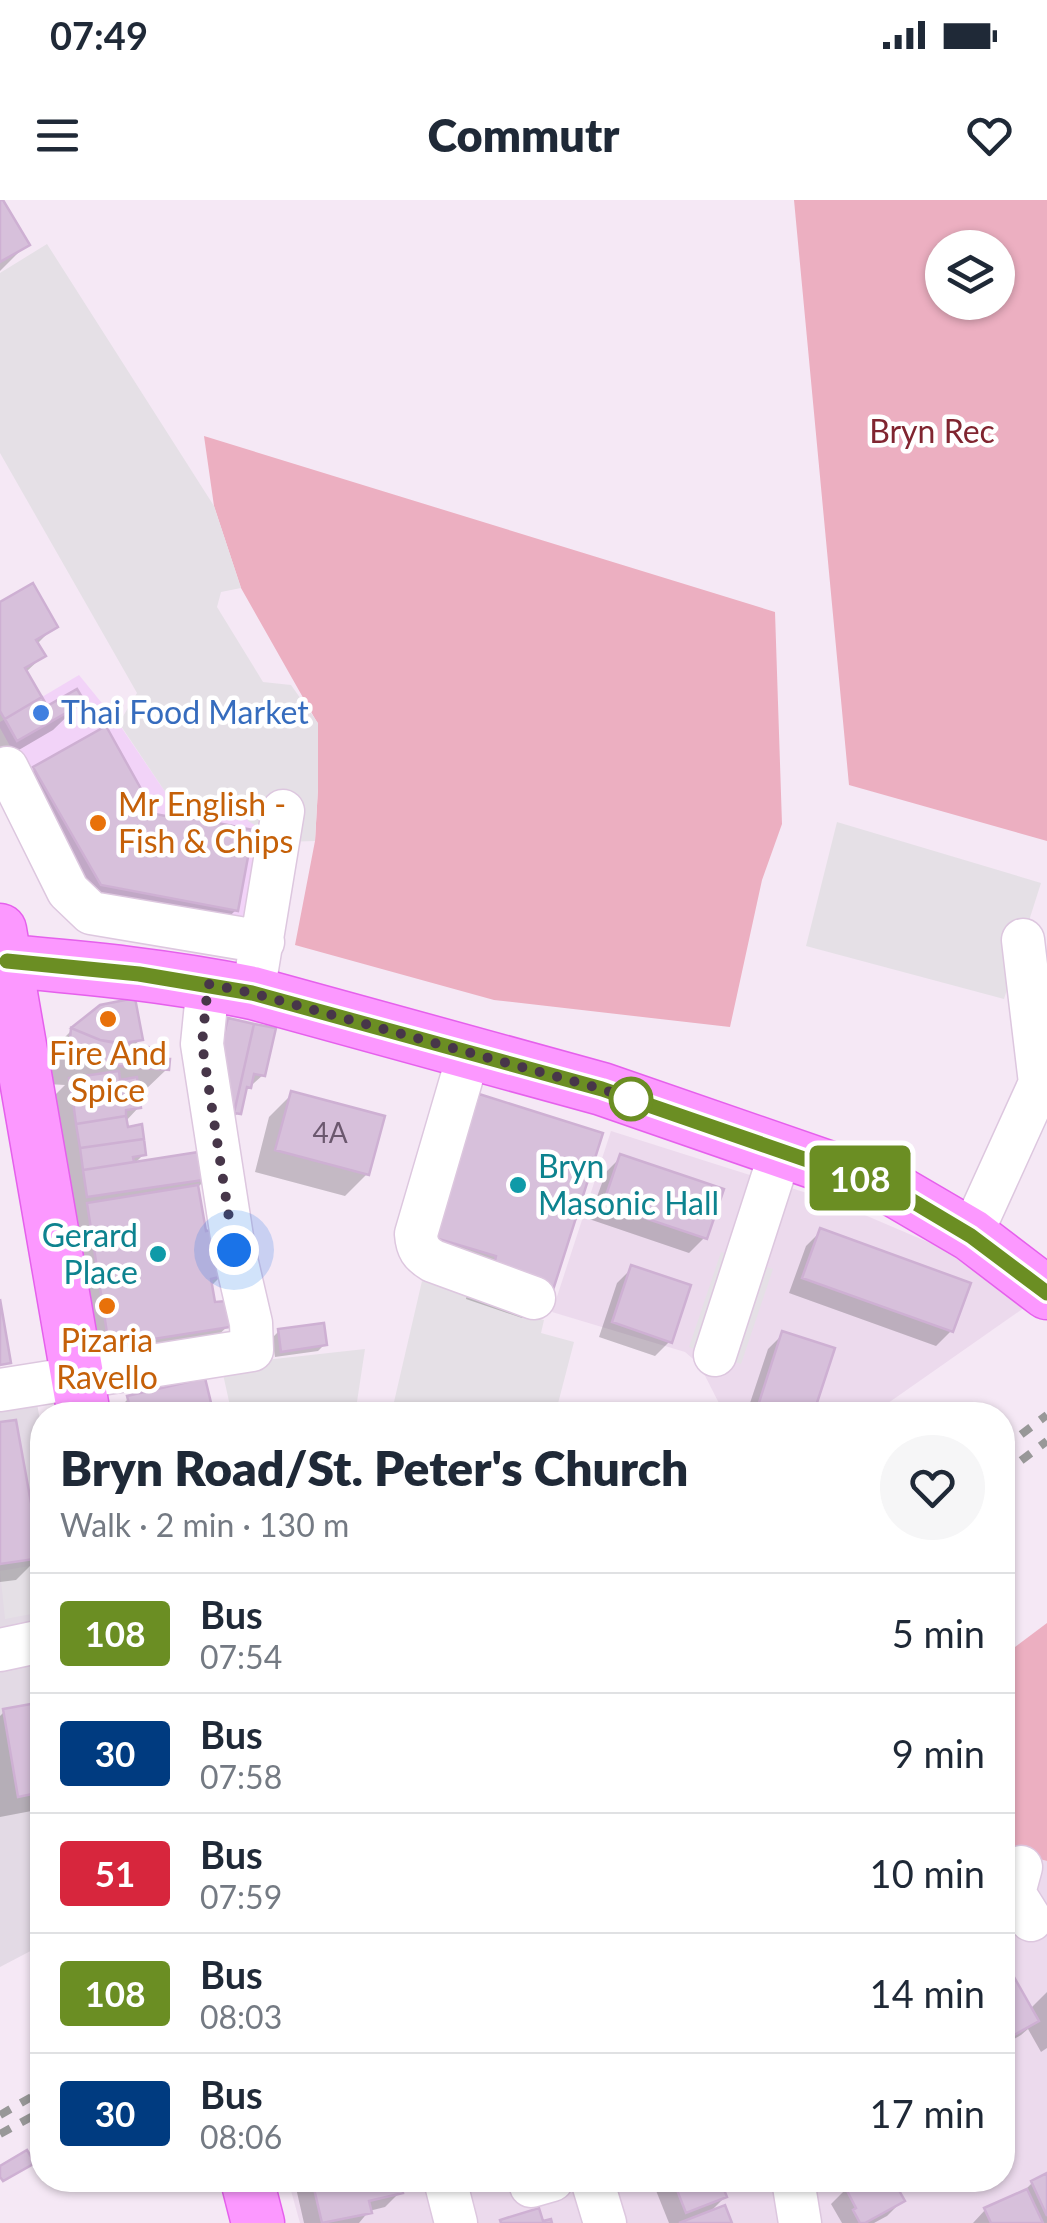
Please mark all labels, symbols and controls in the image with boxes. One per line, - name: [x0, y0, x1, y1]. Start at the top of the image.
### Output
- text: 07:49: [50, 12, 148, 58]
- icon: menu: [30, 108, 85, 163]
- text: Commutr: [428, 108, 619, 162]
- icon: heart: [962, 108, 1017, 163]
- map controls: [925, 230, 1015, 320]
- button: layers: [925, 230, 1015, 320]
- park label: Bryn Rec: [869, 411, 995, 450]
- place label: Thai Food Market: [61, 692, 309, 731]
- marker: Thai Food Market: [30, 702, 52, 724]
- place label: Mr English - Fish & Chips: [118, 784, 293, 860]
- marker: Mr English - Fish & Chips: [87, 812, 109, 834]
- marker: Fire And Spice: [97, 1008, 119, 1030]
- place label: Fire And Spice: [49, 1033, 167, 1109]
- unlabelled marker: [610, 1078, 652, 1120]
- house number: 4A: [312, 1115, 348, 1149]
- place label: Bryn Masonic Hall: [538, 1146, 719, 1222]
- line badge: 108: [802, 1146, 918, 1210]
- text: 108: [830, 1157, 890, 1199]
- marker: Bryn Masonic Hall: [507, 1174, 529, 1196]
- place label: Gerard Place: [42, 1215, 138, 1291]
- your location: [209, 1225, 259, 1275]
- marker: Gerard Place: [147, 1243, 169, 1265]
- marker: Pizaria Ravello: [96, 1295, 118, 1317]
- place label: Pizaria Ravello: [56, 1320, 158, 1396]
- button: heart: [880, 1435, 985, 1540]
- text: Bryn Road/St. Peter's Church: [60, 1439, 688, 1496]
- text: Walk · 2 min · 130 m: [60, 1505, 349, 1544]
- text: Bus: [200, 1591, 263, 1637]
- text: 5 min: [892, 1610, 985, 1656]
- text: 108: [85, 1612, 145, 1654]
- text: 07:54: [200, 1637, 282, 1676]
- text: Bus: [200, 1711, 263, 1757]
- text: 9 min: [892, 1730, 985, 1776]
- text: 30: [95, 1732, 135, 1774]
- text: 07:58: [200, 1757, 282, 1796]
- text: Bus: [200, 1831, 263, 1877]
- text: 10 min: [870, 1850, 985, 1896]
- text: 51: [95, 1852, 135, 1894]
- text: 07:59: [200, 1877, 282, 1916]
- text: Bus: [200, 1951, 263, 1997]
- text: 14 min: [870, 1970, 985, 2016]
- text: 108: [85, 1972, 145, 2014]
- text: 08:03: [200, 1997, 282, 2036]
- text: Bus: [200, 2071, 263, 2117]
- text: 17 min: [870, 2090, 985, 2136]
- text: 30: [95, 2092, 135, 2134]
- text: 08:06: [200, 2117, 282, 2156]

